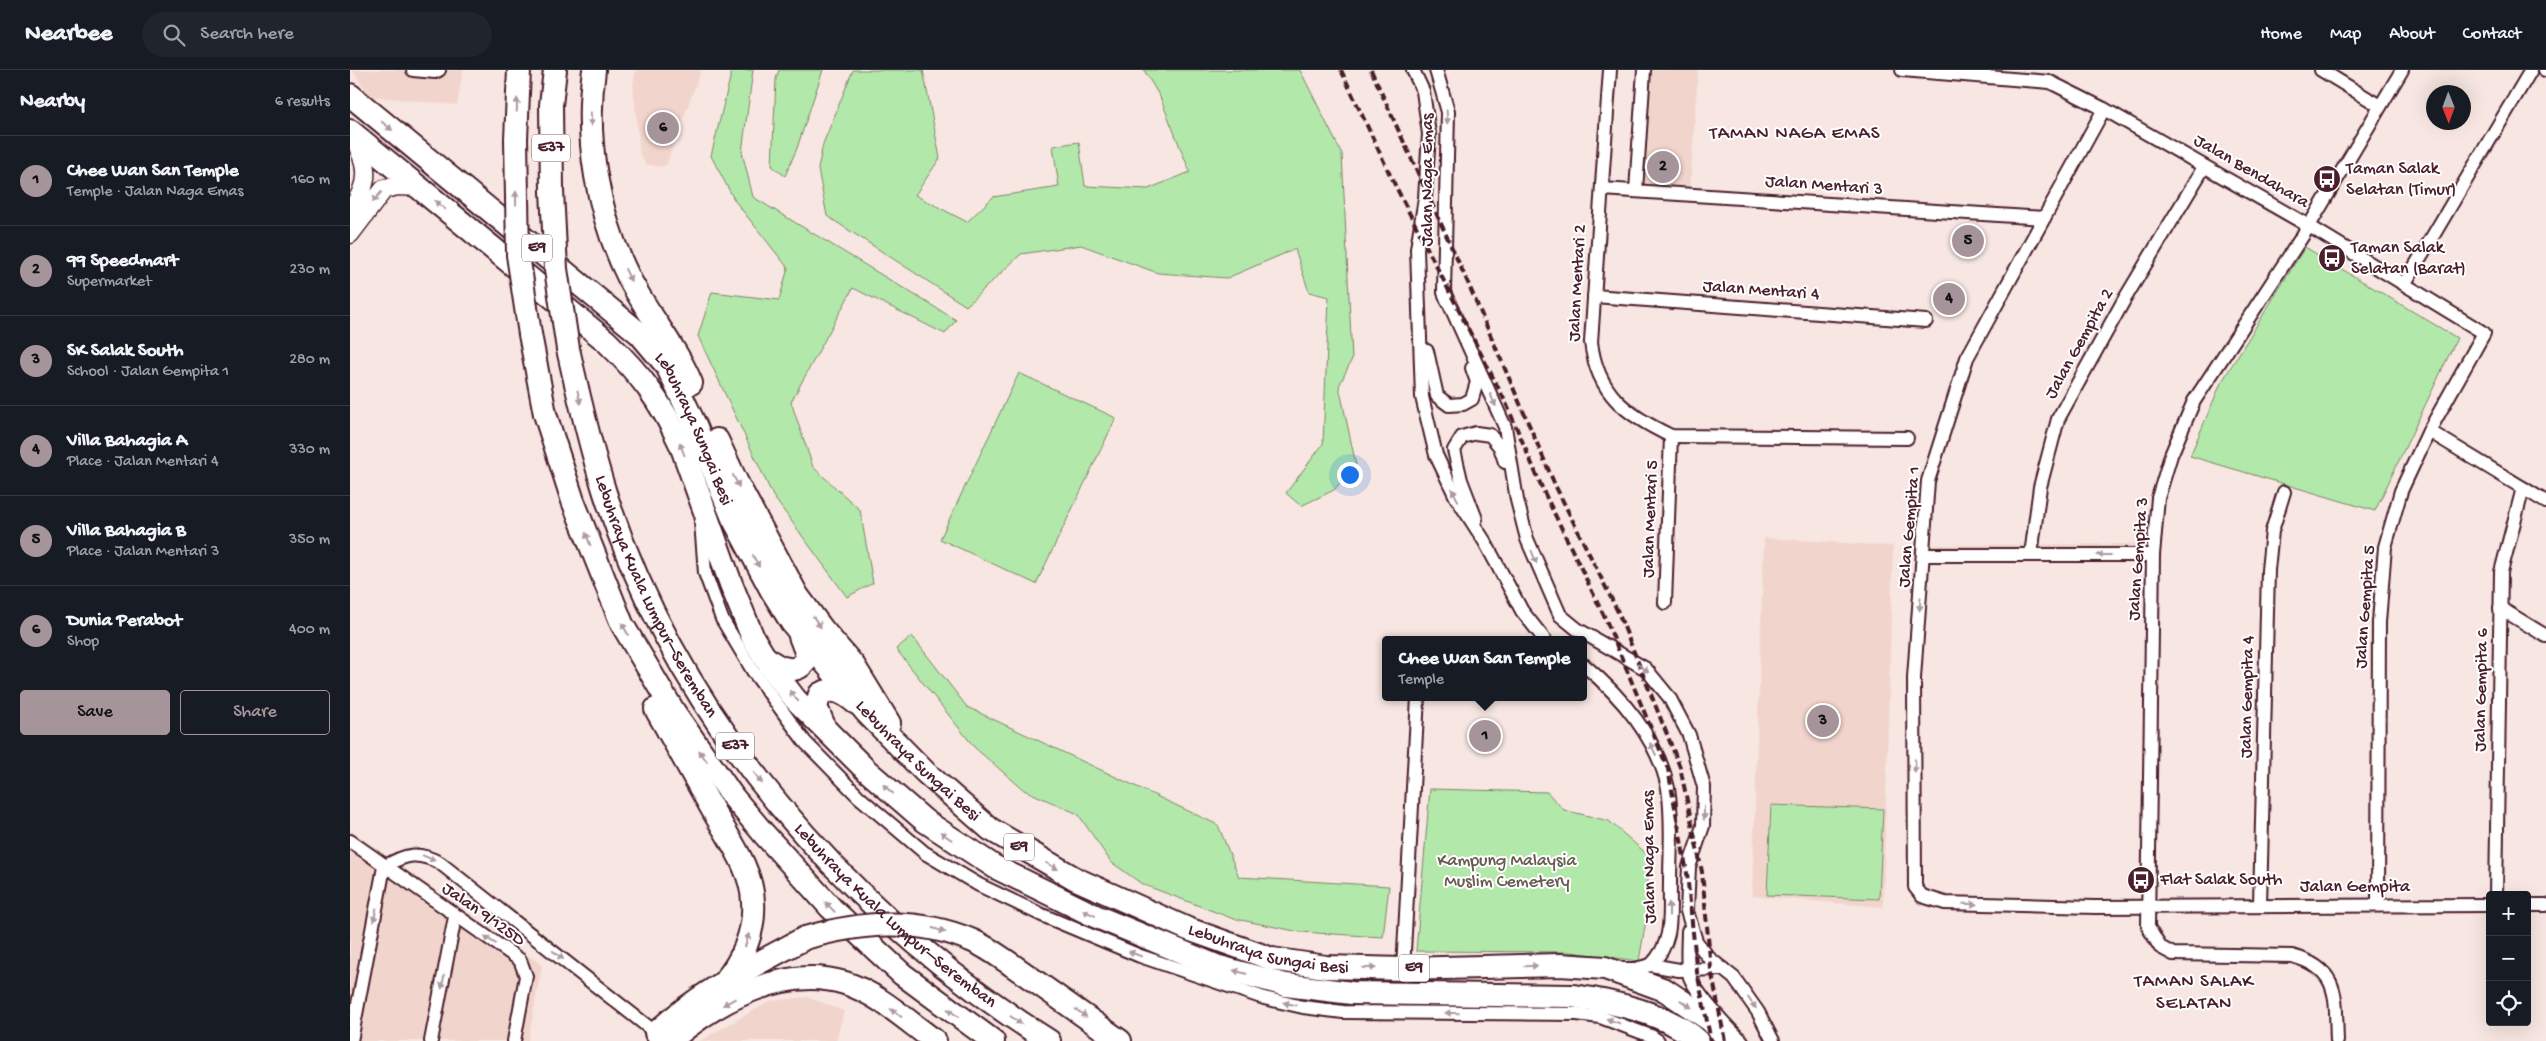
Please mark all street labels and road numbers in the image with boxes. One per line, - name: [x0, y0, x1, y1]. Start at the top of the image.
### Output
- street label: Jalan Naga Emas: [1418, 112, 1439, 247]
- street label: Jalan Bendahara: [2189, 130, 2313, 214]
- road number: E37: [532, 134, 570, 162]
- street label: Jalan Mentari 3: [1764, 171, 1884, 201]
- street label: Jalan Mentari 2: [1564, 224, 1592, 342]
- road number: E9: [522, 234, 552, 262]
- street label: Jalan Mentari 4: [1702, 276, 1821, 306]
- street label: Jalan Gempita 2: [2041, 285, 2119, 403]
- street label: Lebuhraya Sungai Besi: [650, 348, 737, 509]
- street label: Jalan Mentari 5: [1638, 460, 1664, 578]
- street label: Jalan Gempita 1: [1894, 466, 1926, 588]
- street label: Lebuhraya Kuala Lumpur–Seremban: [590, 473, 722, 722]
- street label: Jalan Gempita 3: [2124, 497, 2154, 621]
- street label: Jalan Gempita 5: [2351, 545, 2381, 669]
- street label: Jalan Gempita 6: [2470, 627, 2494, 752]
- street label: Jalan Gempita 4: [2236, 635, 2260, 758]
- street label: Lebuhraya Sungai Besi: [850, 696, 985, 826]
- road number: E37: [716, 732, 754, 759]
- street label: Jalan Naga Emas: [1638, 789, 1662, 924]
- street label: Lebuhraya Kuala Lumpur–Seremban: [789, 819, 1001, 1013]
- road number: E9: [1004, 834, 1034, 860]
- street label: Jalan Gempita: [2300, 877, 2411, 898]
- street label: Jalan 9/125D: [437, 879, 529, 952]
- street label: Lebuhraya Sungai Besi: [1185, 919, 1349, 978]
- road number: E9: [1399, 954, 1429, 981]

